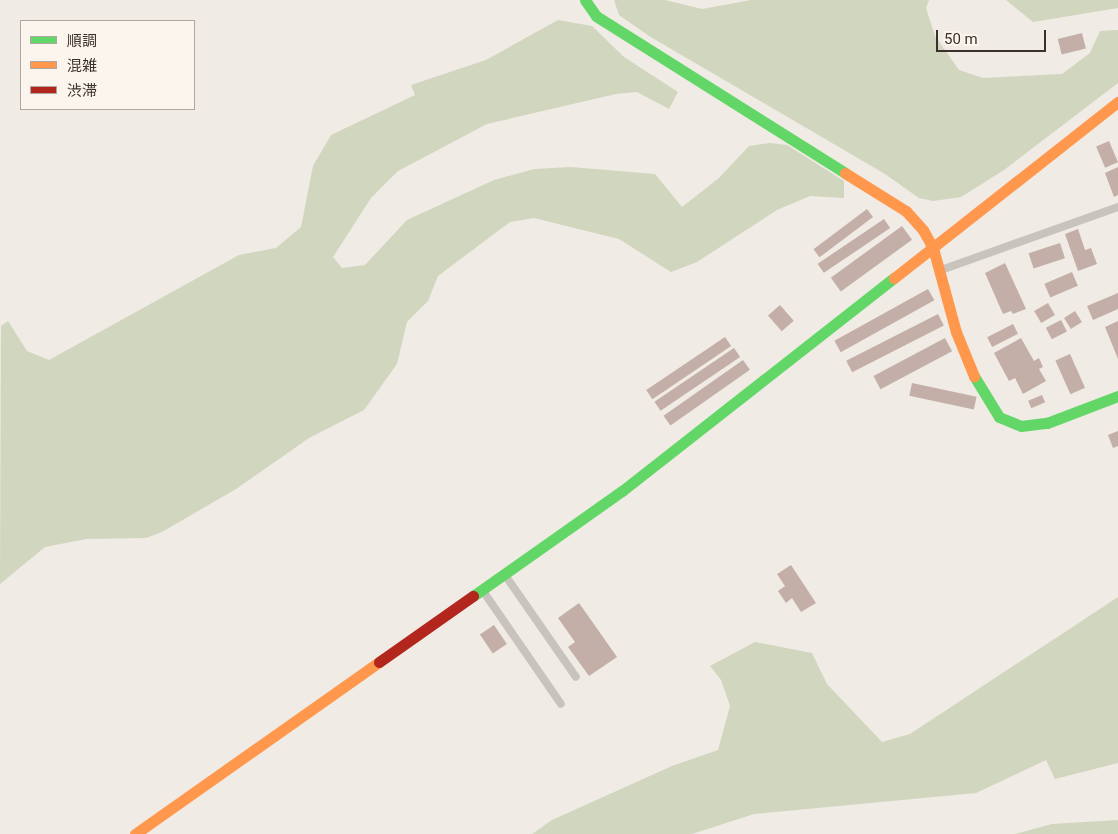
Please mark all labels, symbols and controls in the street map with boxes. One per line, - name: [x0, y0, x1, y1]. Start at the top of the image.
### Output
- legend: [20, 20, 195, 110]
- scale bar: [938, 20, 1048, 52]
- text: 50 m: [944, 30, 978, 48]
- text: 順調: [67, 32, 97, 50]
- text: 混雑: [67, 57, 97, 75]
- text: 渋滞: [67, 82, 97, 100]

